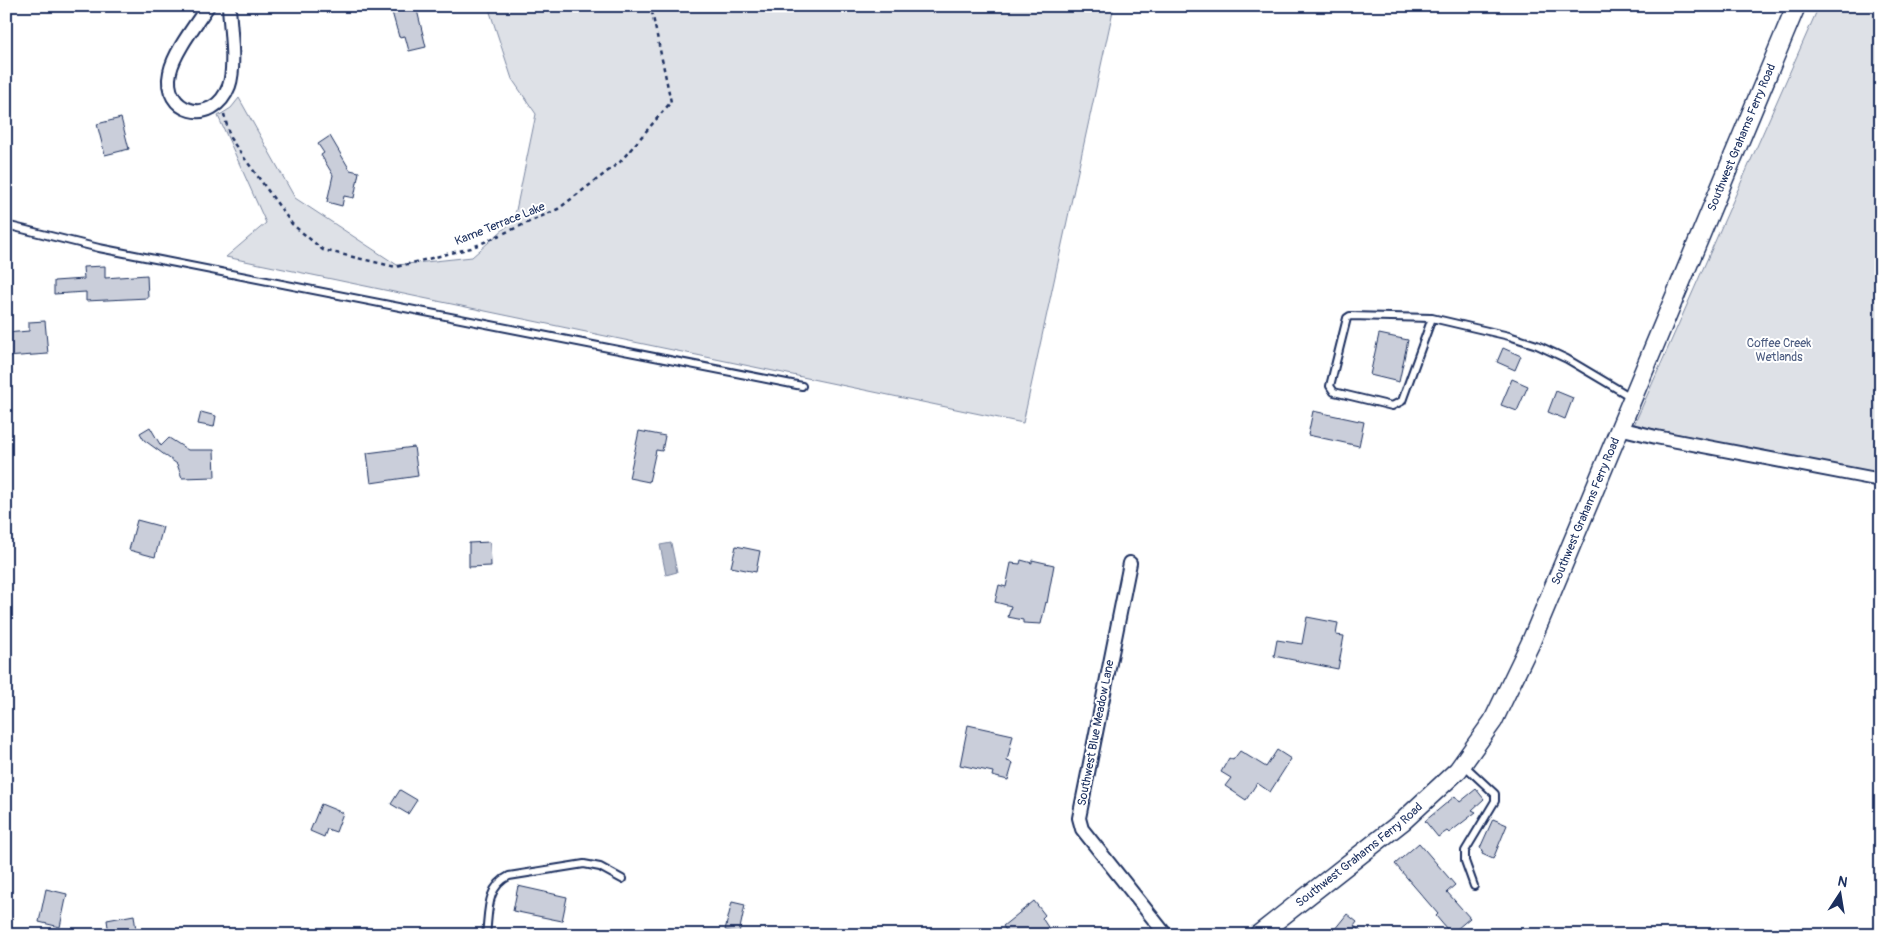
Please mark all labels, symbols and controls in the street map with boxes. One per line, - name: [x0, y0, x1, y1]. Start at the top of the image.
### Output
- street label: Southwest Grahams Ferry Road: [1704, 61, 1779, 213]
- street label: Kame Terrace Lake: [453, 199, 547, 249]
- park label: Coffee Creek Wetlands: [1747, 336, 1811, 365]
- street label: Southwest Grahams Ferry Road: [1548, 435, 1623, 587]
- street label: Southwest Blue Meadow Lane: [1074, 659, 1118, 807]
- street label: Southwest Grahams Ferry Road: [1292, 799, 1426, 910]
- north arrow: [1814, 868, 1864, 918]
- text: N: [1836, 872, 1849, 891]

